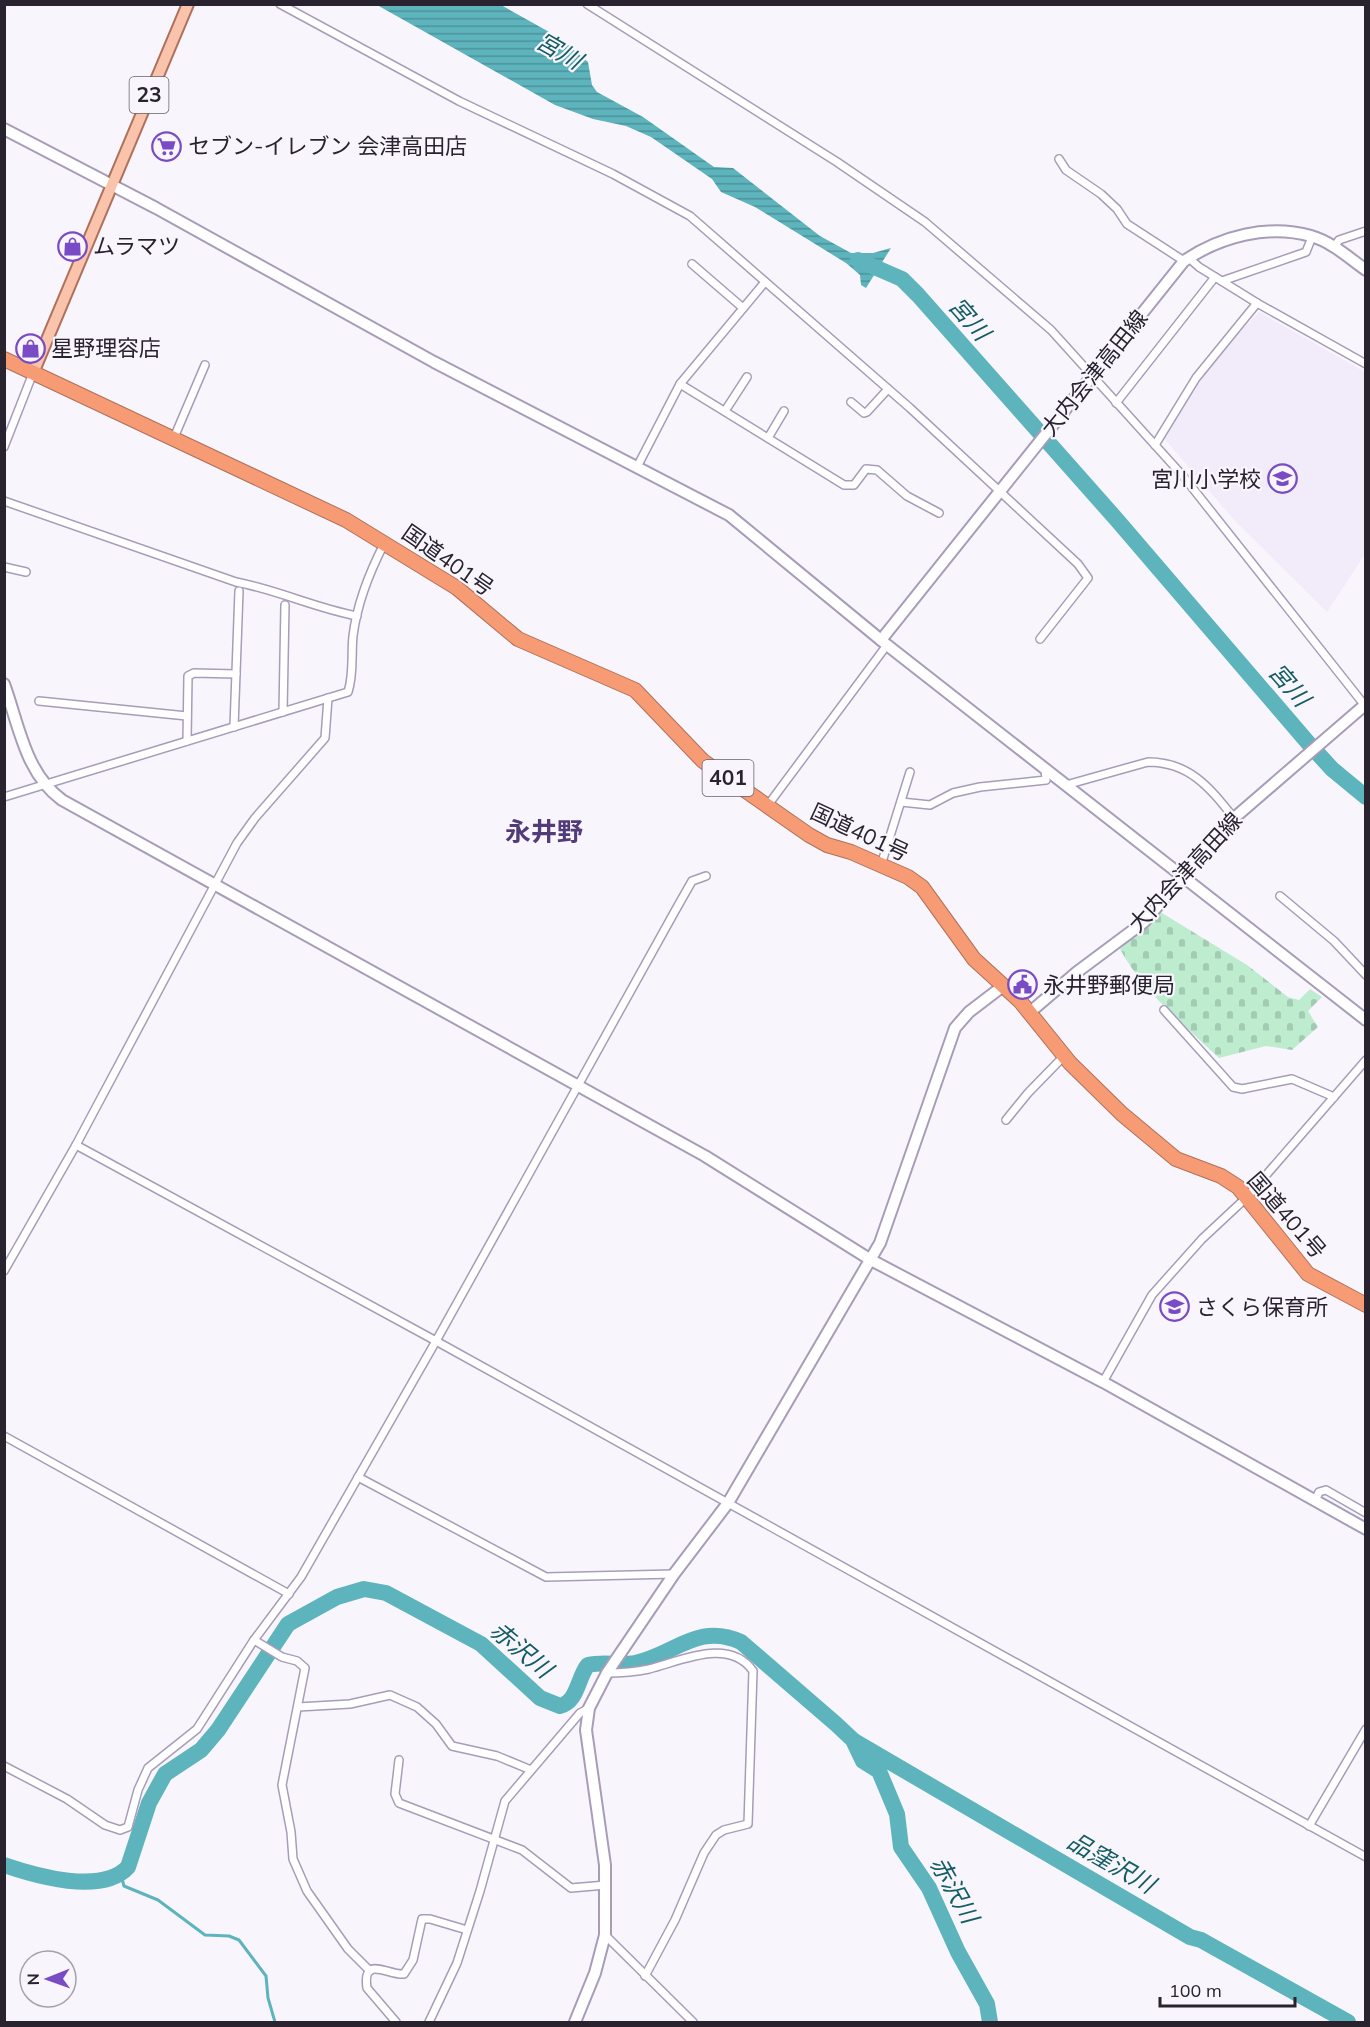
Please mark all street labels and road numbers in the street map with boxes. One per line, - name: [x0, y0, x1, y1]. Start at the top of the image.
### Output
- road number: 23: [130, 77, 168, 113]
- street label: 大内会津高田線: [1035, 304, 1153, 442]
- street label: 国道401号: [397, 518, 499, 602]
- road number: 401: [702, 760, 754, 796]
- street label: 国道401号: [806, 797, 914, 867]
- street label: 大内会津高田線: [1122, 806, 1248, 938]
- street label: 国道401号: [1242, 1166, 1332, 1264]

